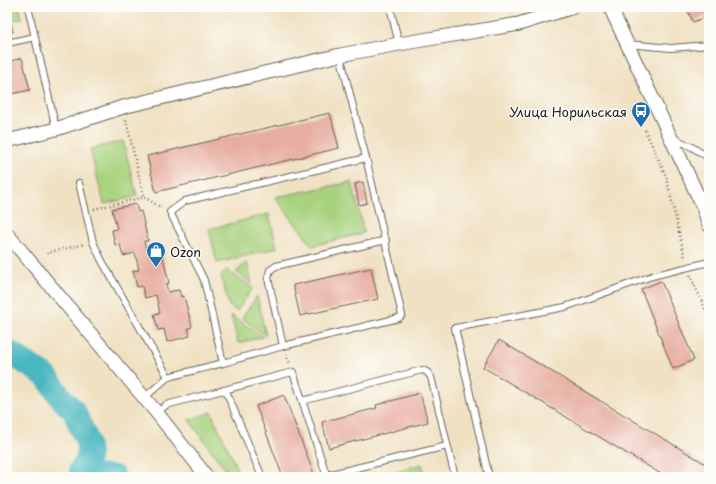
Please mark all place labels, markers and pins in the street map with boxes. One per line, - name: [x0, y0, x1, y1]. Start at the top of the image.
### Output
- bus stop icon: Улица Норильская: [630, 100, 652, 128]
- place label: Улица Норильская: [509, 102, 627, 121]
- shop icon: Ozon: [145, 240, 167, 268]
- place label: Ozon: [170, 242, 201, 261]

